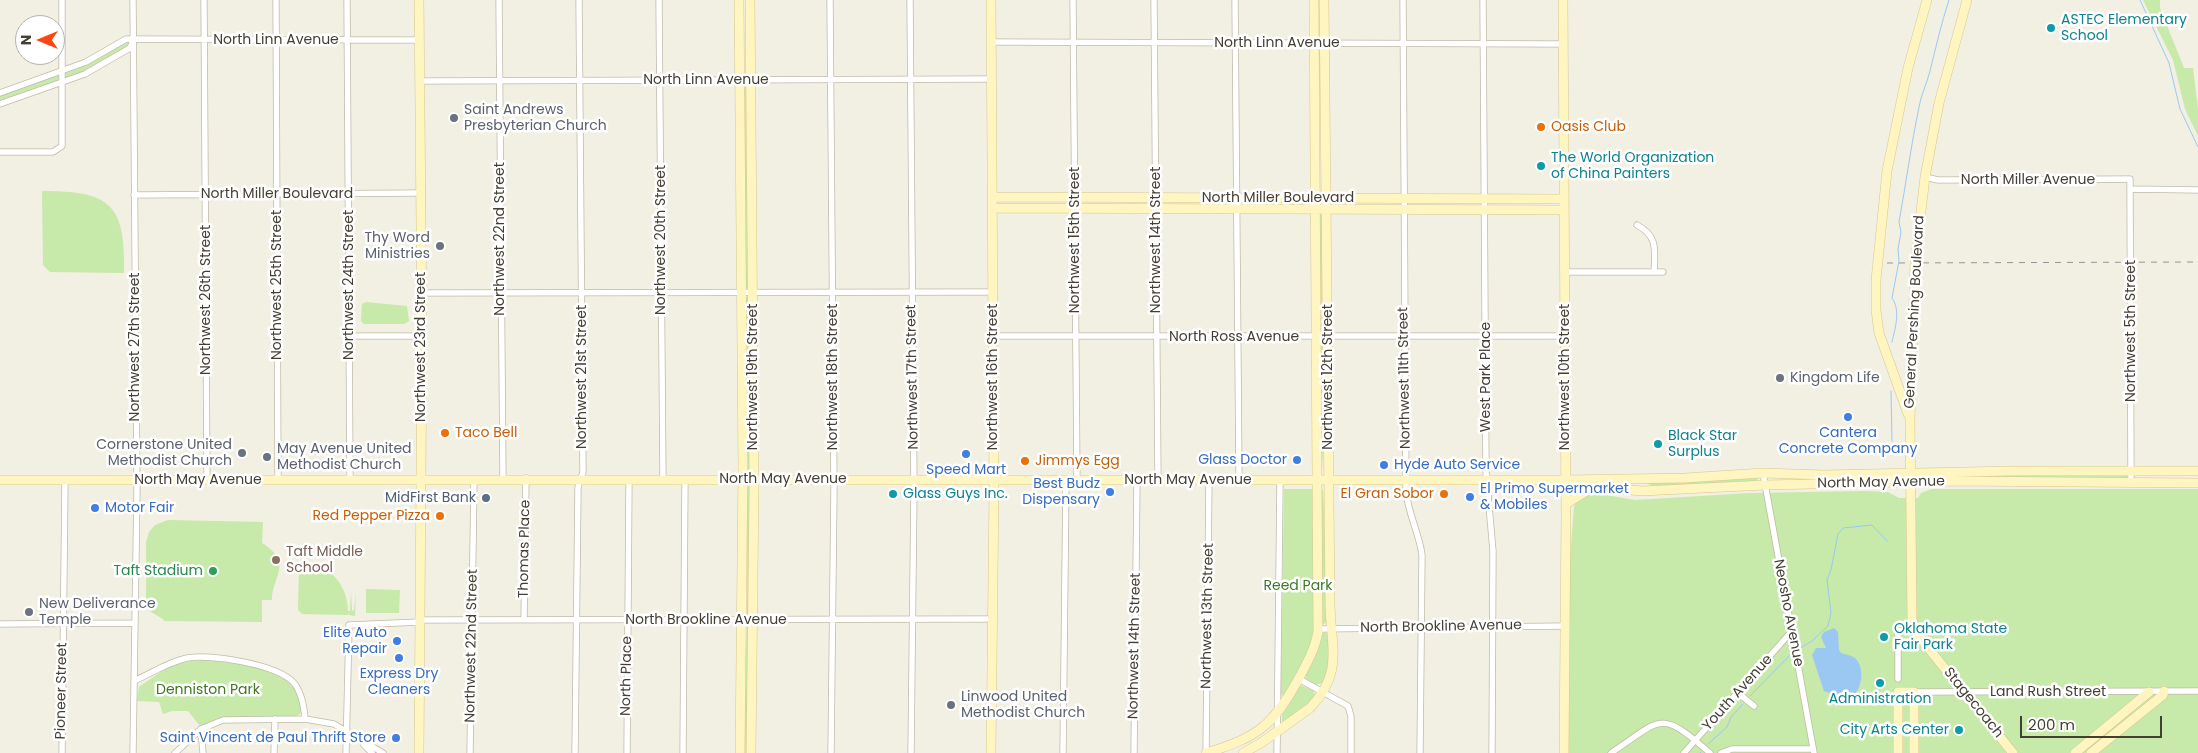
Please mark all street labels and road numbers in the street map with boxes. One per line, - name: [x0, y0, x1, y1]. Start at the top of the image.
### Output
- street label: North Linn Avenue: [213, 32, 339, 48]
- street label: North Linn Avenue: [1214, 35, 1340, 51]
- street label: North Linn Avenue: [643, 72, 769, 88]
- street label: Northwest 22nd Street: [492, 162, 508, 316]
- street label: Northwest 20th Street: [653, 165, 669, 315]
- street label: Northwest 15th Street: [1067, 167, 1083, 313]
- street label: Northwest 14th Street: [1148, 167, 1164, 313]
- street label: North Miller Avenue: [1961, 172, 2095, 188]
- street label: North Miller Boulevard: [201, 186, 353, 202]
- street label: North Miller Boulevard: [1202, 190, 1354, 206]
- street label: Northwest 25th Street: [269, 210, 285, 360]
- street label: Northwest 24th Street: [341, 210, 357, 360]
- street label: General Pershing Boulevard: [1902, 215, 1928, 409]
- street label: Northwest 26th Street: [198, 225, 214, 375]
- street label: Northwest 5th Street: [2123, 260, 2139, 402]
- street label: Northwest 23rd Street: [413, 272, 429, 422]
- street label: Northwest 27th Street: [127, 273, 143, 421]
- street label: Northwest 19th Street: [745, 304, 761, 450]
- street label: Northwest 18th Street: [825, 304, 841, 450]
- street label: Northwest 17th Street: [903, 304, 923, 450]
- street label: Northwest 16th Street: [985, 304, 1001, 450]
- street label: Northwest 12th Street: [1320, 304, 1336, 450]
- street label: Northwest 10th Street: [1557, 304, 1573, 450]
- street label: Northwest 21st Street: [574, 305, 590, 449]
- street label: Northwest 11th Street: [1395, 307, 1415, 449]
- street label: West Park Place: [1478, 322, 1494, 432]
- street label: North Ross Avenue: [1169, 329, 1299, 345]
- street label: North May Avenue: [719, 471, 847, 487]
- street label: North May Avenue: [134, 472, 262, 488]
- street label: North May Avenue: [1124, 472, 1252, 488]
- street label: North May Avenue: [1817, 473, 1945, 493]
- street label: Thomas Place: [516, 500, 534, 598]
- street label: Northwest 13th Street: [1198, 543, 1218, 689]
- street label: Neosho Avenue: [1769, 558, 1807, 668]
- street label: Northwest 22nd Street: [462, 569, 482, 723]
- street label: Northwest 14th Street: [1125, 573, 1145, 719]
- street label: North Brookline Avenue: [625, 612, 787, 628]
- street label: North Brookline Avenue: [1360, 617, 1522, 637]
- street label: North Place: [618, 636, 636, 716]
- street label: Pioneer Street: [53, 642, 71, 740]
- street label: Youth Avenue: [1699, 652, 1777, 734]
- street label: Stagecoach: [1940, 665, 2006, 741]
- street label: Land Rush Street: [1990, 684, 2106, 700]

